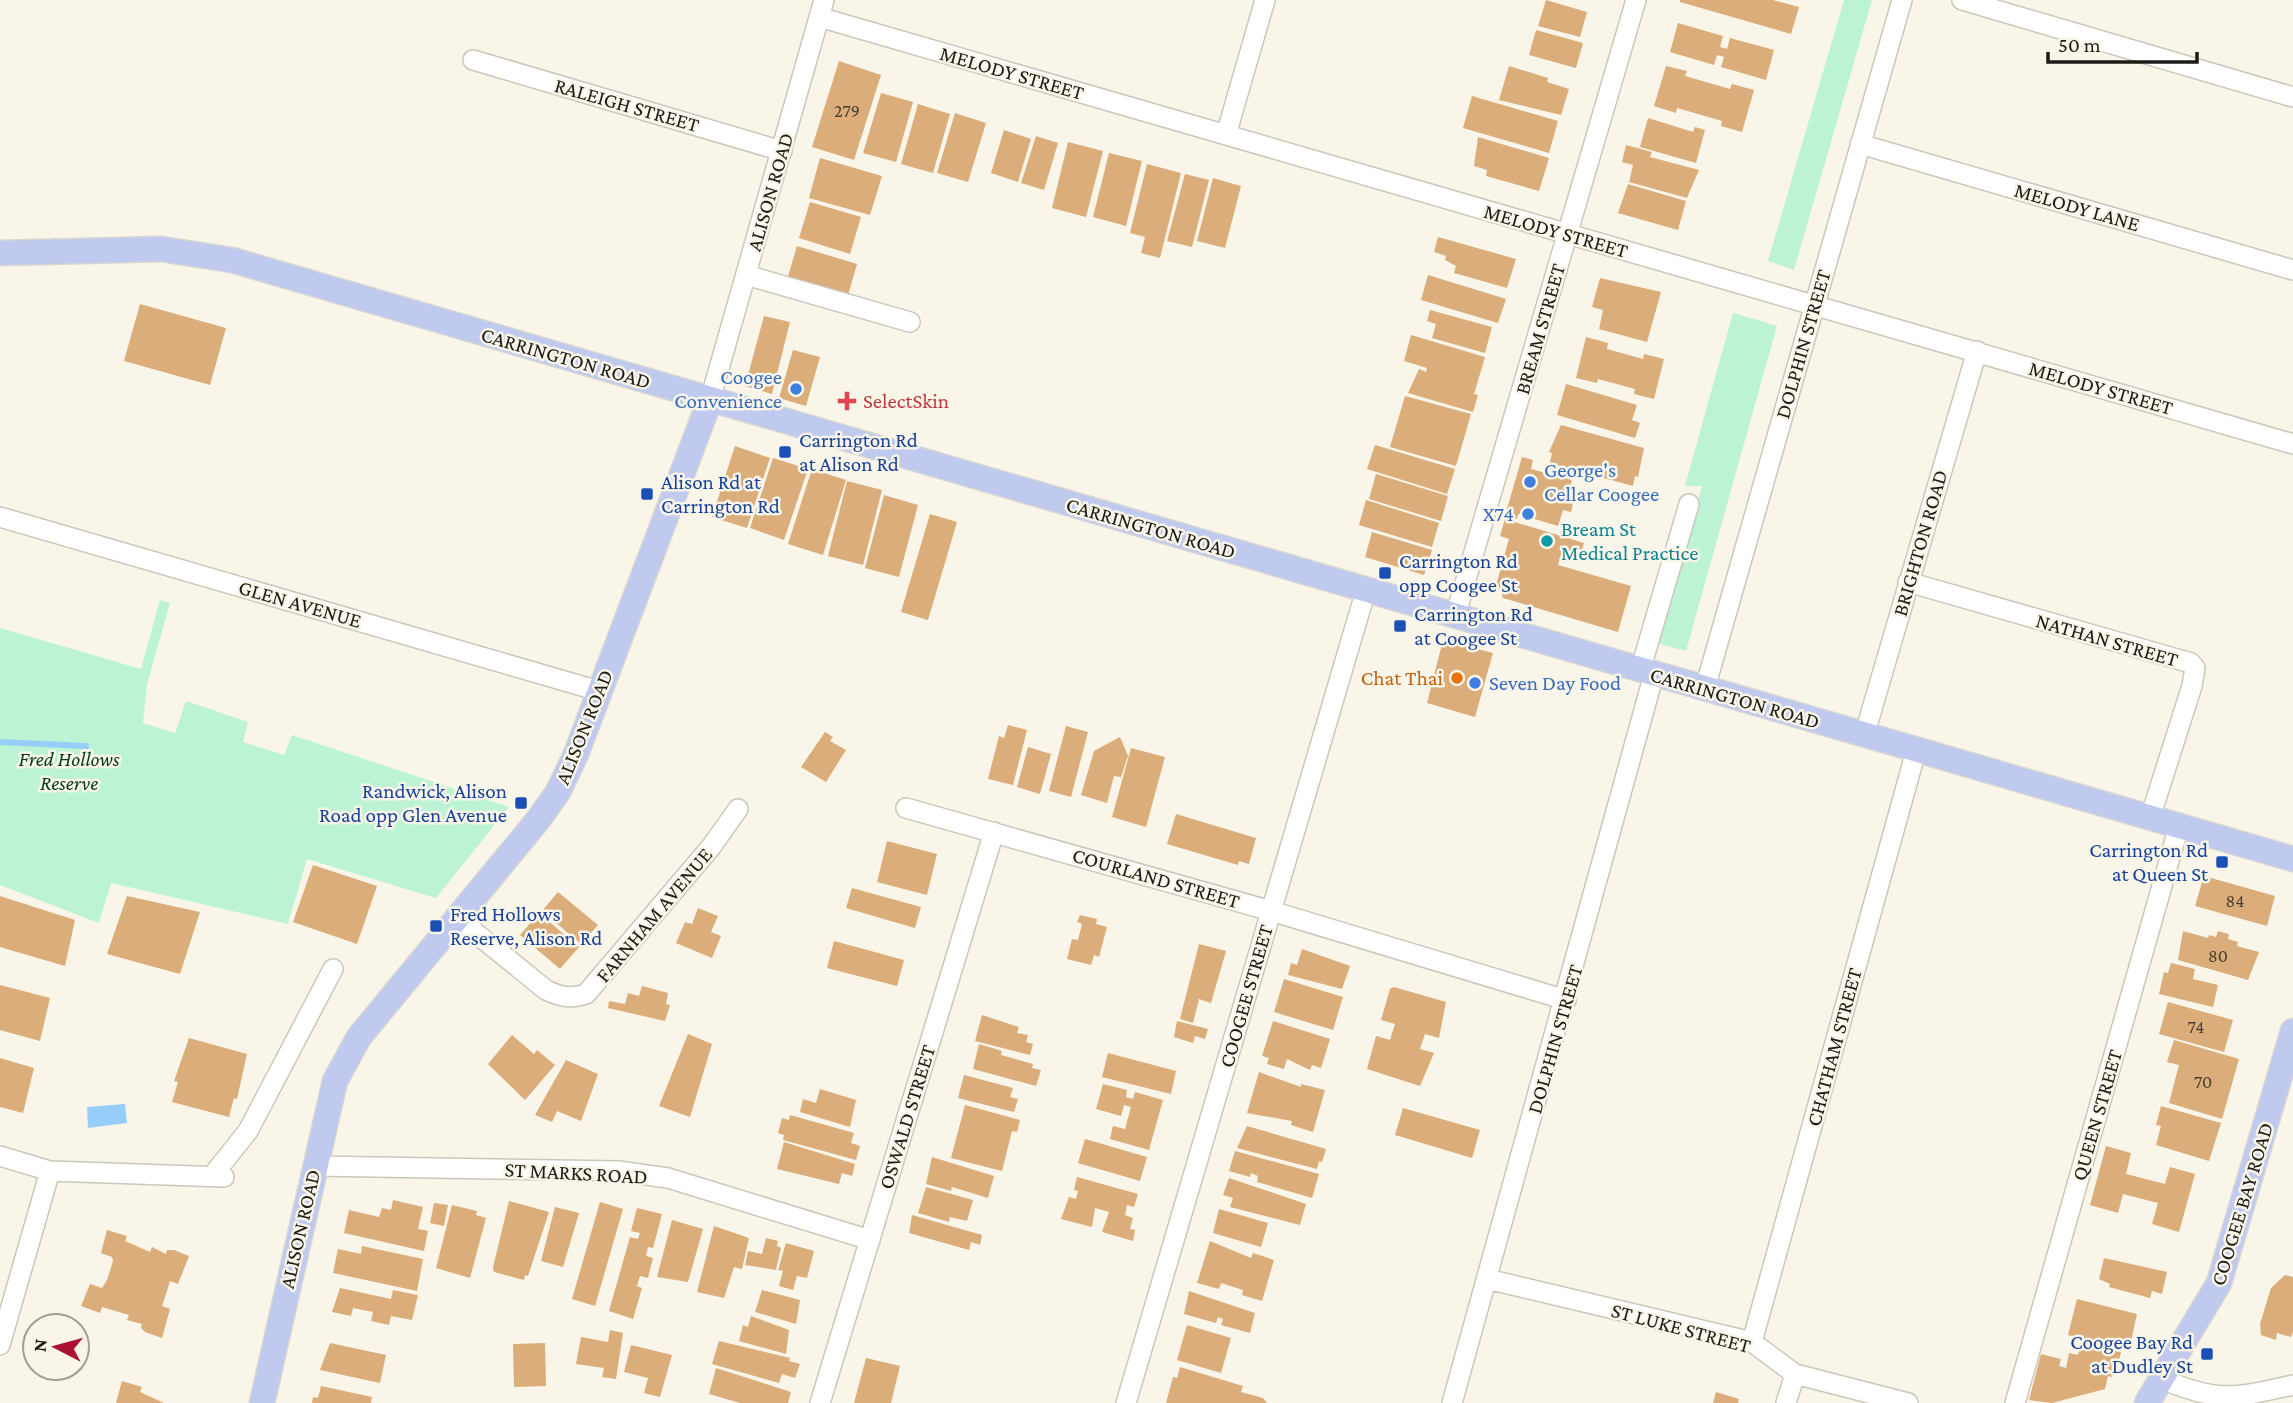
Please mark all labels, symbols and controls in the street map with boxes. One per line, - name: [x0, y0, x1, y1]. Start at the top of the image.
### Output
- scale bar: [2048, 21, 2197, 65]
- text: 50 m: [2058, 33, 2101, 57]
- street label: MELODY STREET: [937, 41, 1087, 105]
- street label: RALEIGH STREET: [552, 73, 703, 137]
- house number: 279: [834, 101, 860, 121]
- street label: ALISON ROAD: [742, 130, 798, 254]
- street label: MELODY LANE: [2012, 178, 2142, 236]
- street label: MELODY STREET: [1481, 199, 1631, 263]
- street label: BREAM STREET: [1510, 260, 1570, 397]
- street label: DOLPHIN STREET: [1770, 266, 1836, 421]
- street label: CARRINGTON ROAD: [478, 322, 654, 394]
- street label: MELODY STREET: [2026, 356, 2176, 420]
- place label: Coogee Convenience: [674, 365, 782, 413]
- marker: Coogee Convenience: [788, 381, 804, 397]
- place label: SelectSkin: [863, 389, 949, 413]
- marker: SelectSkin: [837, 391, 857, 411]
- place label: Carrington Rd at Alison Rd: [799, 428, 918, 476]
- marker: Carrington Rd at Alison Rd: [777, 444, 793, 460]
- place label: George's Cellar Coogee: [1544, 458, 1659, 506]
- street label: BRIGHTON ROAD: [1888, 467, 1952, 619]
- place label: Alison Rd at Carrington Rd: [661, 470, 780, 518]
- marker: George's Cellar Coogee: [1522, 474, 1538, 490]
- marker: Alison Rd at Carrington Rd: [639, 486, 655, 502]
- street label: CARRINGTON ROAD: [1063, 492, 1239, 564]
- place label: X74: [1483, 502, 1514, 526]
- marker: X74: [1520, 506, 1536, 522]
- place label: Bream St Medical Practice: [1561, 517, 1698, 565]
- marker: Bream St Medical Practice: [1539, 533, 1555, 549]
- place label: Carrington Rd opp Coogee St: [1399, 549, 1519, 597]
- marker: Carrington Rd opp Coogee St: [1377, 565, 1393, 581]
- street label: GLEN AVENUE: [236, 575, 364, 633]
- place label: Carrington Rd at Coogee St: [1414, 602, 1533, 650]
- street label: NATHAN STREET: [2033, 608, 2181, 672]
- marker: Carrington Rd at Coogee St: [1392, 618, 1408, 634]
- street label: CARRINGTON ROAD: [1647, 662, 1823, 734]
- street label: ALISON ROAD: [550, 666, 618, 788]
- place label: Chat Thai: [1361, 666, 1443, 690]
- marker: Chat Thai: [1449, 670, 1465, 686]
- place label: Seven Day Food: [1489, 671, 1621, 695]
- marker: Seven Day Food: [1467, 675, 1483, 691]
- park label: Fred Hollows Reserve: [19, 747, 120, 795]
- place label: Randwick, Alison Road opp Glen Avenue: [319, 779, 507, 827]
- marker: Randwick, Alison Road opp Glen Avenue: [513, 795, 529, 811]
- place label: Carrington Rd at Queen St: [2089, 838, 2209, 886]
- street label: FARNHAM AVENUE: [591, 843, 717, 987]
- street label: COURLAND STREET: [1070, 843, 1243, 914]
- marker: Carrington Rd at Queen St: [2214, 854, 2230, 870]
- house number: 84: [2226, 891, 2244, 911]
- place label: Fred Hollows Reserve, Alison Rd: [450, 902, 602, 950]
- marker: Fred Hollows Reserve, Alison Rd: [428, 918, 444, 934]
- street label: COOGEE STREET: [1214, 921, 1278, 1070]
- house number: 80: [2208, 946, 2228, 966]
- street label: DOLPHIN STREET: [1522, 961, 1588, 1116]
- street label: CHATHAM STREET: [1801, 965, 1867, 1129]
- house number: 74: [2188, 1017, 2204, 1037]
- street label: OSWALD STREET: [874, 1041, 940, 1192]
- street label: QUEEN STREET: [2067, 1046, 2127, 1183]
- house number: 70: [2194, 1072, 2212, 1092]
- street label: COOGEE BAY ROAD: [2206, 1120, 2278, 1288]
- street label: ST MARKS ROAD: [504, 1157, 648, 1189]
- street label: ALISON ROAD: [275, 1167, 325, 1291]
- street label: ST LUKE STREET: [1609, 1298, 1754, 1358]
- north arrow: [21, 1312, 91, 1382]
- place label: Coogee Bay Rd at Dudley St: [2070, 1330, 2194, 1378]
- text: N: [28, 1338, 51, 1353]
- marker: Coogee Bay Rd at Dudley St: [2199, 1346, 2215, 1362]

